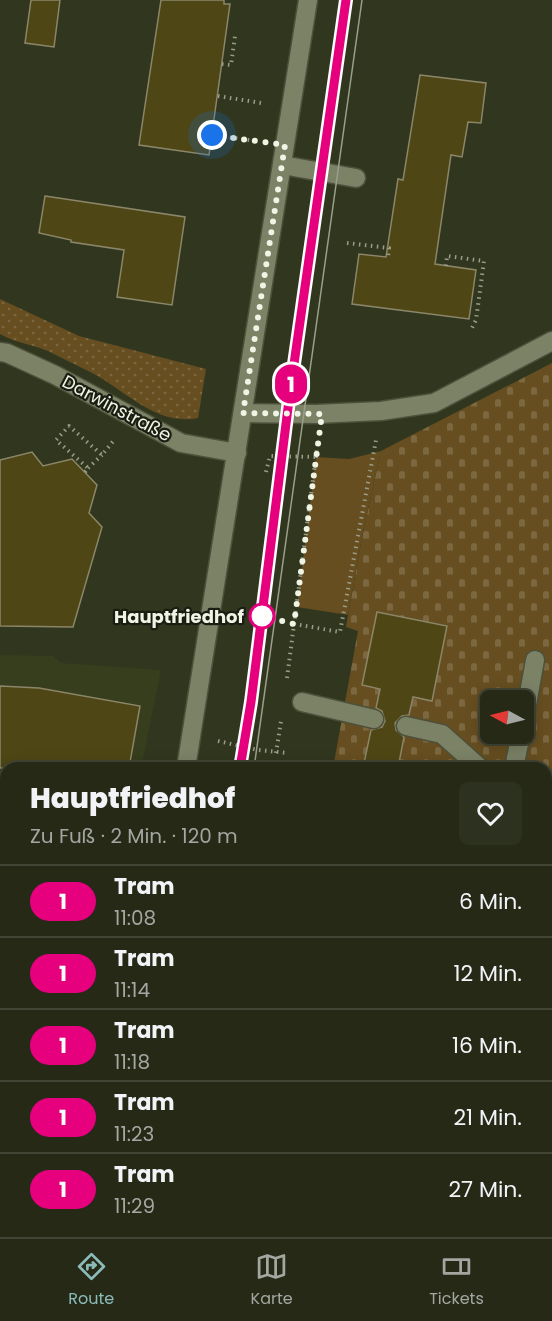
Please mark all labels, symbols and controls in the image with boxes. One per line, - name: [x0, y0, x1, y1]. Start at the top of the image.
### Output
- your location: [197, 120, 227, 150]
- line badge: 1: [272, 364, 310, 404]
- street label: Darwinstraße: [58, 369, 176, 447]
- text: 1: [287, 370, 295, 399]
- marker: Hauptfriedhof: [249, 603, 275, 629]
- place label: Hauptfriedhof: [114, 604, 245, 629]
- north arrow: [480, 690, 534, 744]
- map controls: [480, 690, 534, 744]
- text: Hauptfriedhof: [30, 779, 235, 818]
- button: heart: [459, 782, 522, 845]
- text: Zu Fuß · 2 Min. · 120 m: [30, 822, 238, 850]
- text: Tram: [114, 871, 175, 902]
- text: 6 Min.: [459, 886, 522, 917]
- text: 1: [59, 887, 67, 916]
- text: 11:08: [114, 904, 156, 932]
- text: Tram: [114, 943, 175, 974]
- text: 12 Min.: [453, 958, 522, 989]
- text: 1: [59, 959, 67, 988]
- text: 11:14: [114, 976, 150, 1004]
- text: Tram: [114, 1015, 175, 1046]
- text: 16 Min.: [452, 1030, 522, 1061]
- text: 1: [59, 1031, 67, 1060]
- text: 11:18: [114, 1048, 150, 1076]
- text: Tram: [114, 1087, 175, 1118]
- text: 21 Min.: [453, 1102, 522, 1133]
- text: 1: [59, 1103, 67, 1132]
- text: 11:23: [114, 1120, 154, 1148]
- text: Tram: [114, 1159, 175, 1190]
- text: 27 Min.: [448, 1174, 522, 1205]
- text: 1: [59, 1175, 67, 1204]
- text: 11:29: [114, 1192, 155, 1220]
- tab: Route: [68, 1250, 114, 1311]
- tab: Karte: [251, 1250, 293, 1311]
- tab: Tickets: [429, 1250, 484, 1311]

